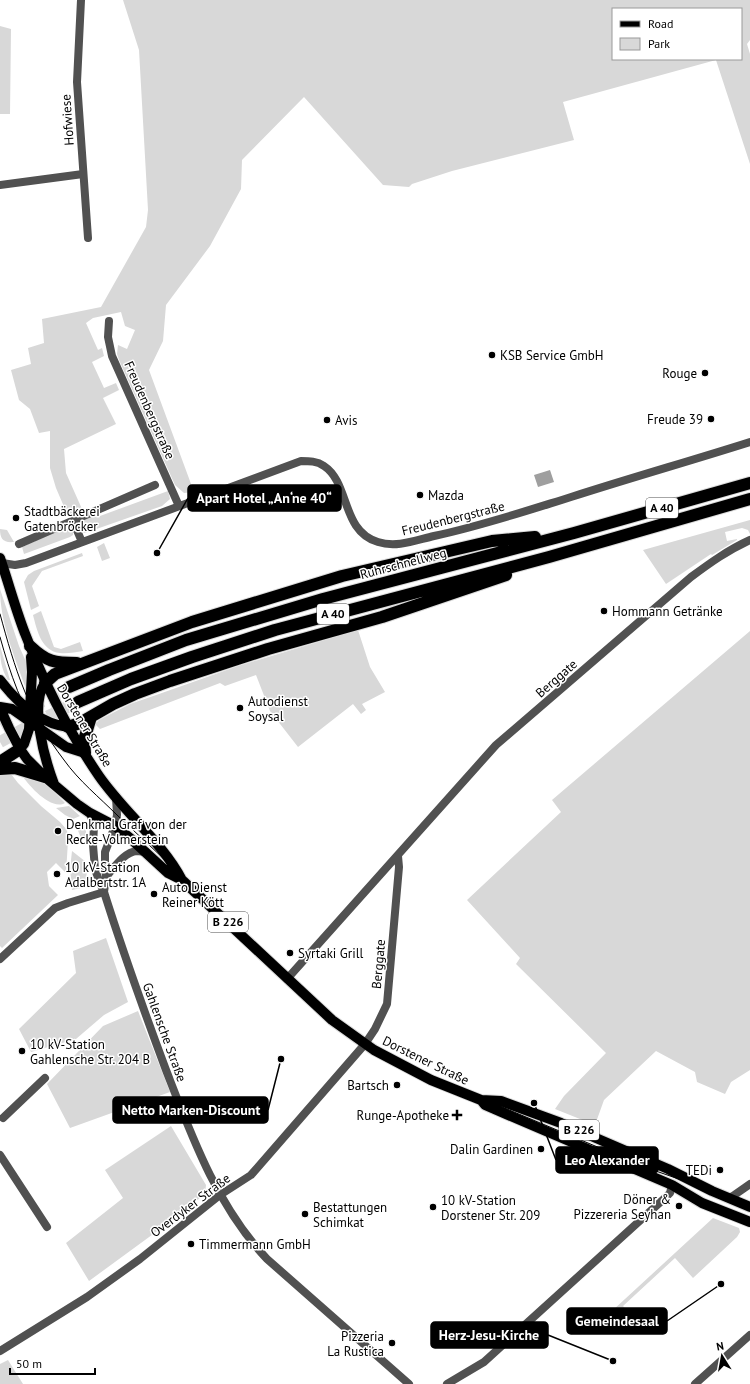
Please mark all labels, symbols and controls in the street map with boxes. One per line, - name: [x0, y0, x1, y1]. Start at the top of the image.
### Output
- legend: [612, 8, 742, 60]
- text: Road: [648, 16, 673, 31]
- text: Park: [648, 36, 670, 51]
- street label: Hofwiese: [57, 94, 78, 146]
- place label: KSB Service GmbH: [500, 347, 603, 364]
- marker: KSB Service GmbH: [487, 350, 497, 360]
- street label: Freudenbergstraße: [120, 359, 179, 462]
- place label: Rouge: [662, 365, 697, 382]
- marker: Rouge: [700, 368, 710, 378]
- place label: Freude 39: [647, 411, 703, 428]
- place label: Avis: [335, 412, 357, 429]
- marker: Freude 39: [706, 414, 716, 424]
- marker: Avis: [322, 415, 332, 425]
- callout: Apart Hotel „An‘ne 40“: [188, 485, 341, 511]
- place label: Mazda: [428, 487, 464, 504]
- text: Apart Hotel „An‘ne 40“: [196, 489, 332, 507]
- marker: Mazda: [415, 490, 425, 500]
- street label: Freudenbergstraße: [400, 497, 506, 539]
- road number: A 40: [646, 498, 678, 518]
- place label: Stadtbäckerei Gatenbröcker: [24, 503, 100, 535]
- marker: Stadtbäckerei Gatenbröcker: [11, 513, 21, 523]
- street label: Ruhrschnellweg: [358, 544, 448, 583]
- place label: Hommann Getränke: [612, 603, 723, 620]
- road number: A 40: [317, 604, 349, 624]
- marker: Hommann Getränke: [599, 606, 609, 616]
- street label: Berggate: [532, 656, 581, 701]
- street label: Dorstener Straße: [53, 680, 116, 770]
- place label: Autodienst Soysal: [248, 693, 309, 725]
- marker: Autodienst Soysal: [235, 703, 245, 713]
- place label: Denkmal Graf von der Recke-Volmerstein: [66, 816, 187, 848]
- marker: Denkmal Graf von der Recke-Volmerstein: [53, 826, 63, 836]
- place label: 10 kV-Station Adalbertstr. 1A: [65, 859, 147, 891]
- marker: 10 kV-Station Adalbertstr. 1A: [52, 869, 62, 879]
- place label: Auto Dienst Reiner Kött: [162, 879, 227, 911]
- marker: Auto Dienst Reiner Kött: [149, 889, 159, 899]
- road number: B 226: [208, 912, 248, 932]
- street label: Berggate: [368, 938, 389, 990]
- place label: Syrtaki Grill: [298, 945, 363, 962]
- marker: Syrtaki Grill: [285, 948, 295, 958]
- street label: Gahlensche Straße: [139, 980, 190, 1084]
- street label: Dorstener Straße: [380, 1032, 472, 1089]
- place label: 10 kV-Station Gahlensche Str. 204 B: [30, 1036, 150, 1068]
- marker: 10 kV-Station Gahlensche Str. 204 B: [17, 1046, 27, 1056]
- place label: Bartsch: [347, 1077, 389, 1094]
- marker: Bartsch: [392, 1080, 402, 1090]
- callout: Netto Marken-Discount: [113, 1097, 268, 1123]
- text: Netto Marken-Discount: [122, 1101, 260, 1119]
- place label: Runge-Apotheke: [357, 1107, 449, 1124]
- marker: Runge-Apotheke: [452, 1110, 462, 1120]
- road number: B 226: [559, 1120, 599, 1140]
- place label: Dalin Gardinen: [450, 1141, 533, 1158]
- marker: Dalin Gardinen: [536, 1144, 546, 1154]
- callout: Leo Alexander: [556, 1147, 658, 1173]
- text: Leo Alexander: [564, 1151, 650, 1169]
- place label: TEDi: [686, 1162, 712, 1179]
- marker: TEDi: [715, 1165, 725, 1175]
- street label: Overdyker Straße: [147, 1170, 234, 1241]
- place label: Döner & Pizzereria Seyhan: [573, 1191, 671, 1223]
- place label: 10 kV-Station Dorstener Str. 209: [441, 1192, 540, 1224]
- place label: Bestattungen Schimkat: [313, 1199, 387, 1231]
- marker: Döner & Pizzereria Seyhan: [674, 1201, 684, 1211]
- marker: 10 kV-Station Dorstener Str. 209: [428, 1202, 438, 1212]
- marker: Bestattungen Schimkat: [300, 1209, 310, 1219]
- place label: Timmermann GmbH: [199, 1236, 311, 1253]
- marker: Timmermann GmbH: [186, 1239, 196, 1249]
- callout: Gemeindesaal: [567, 1308, 667, 1334]
- text: Gemeindesaal: [575, 1312, 660, 1330]
- callout: Herz-Jesu-Kirche: [431, 1322, 548, 1348]
- text: Herz-Jesu-Kirche: [439, 1326, 539, 1344]
- place label: Pizzeria La Rustica: [327, 1328, 384, 1360]
- north arrow: [702, 1336, 742, 1376]
- marker: Pizzeria La Rustica: [387, 1338, 397, 1348]
- text: N: [715, 1339, 725, 1354]
- scale bar: [10, 1350, 95, 1376]
- text: 50 m: [16, 1356, 42, 1371]

